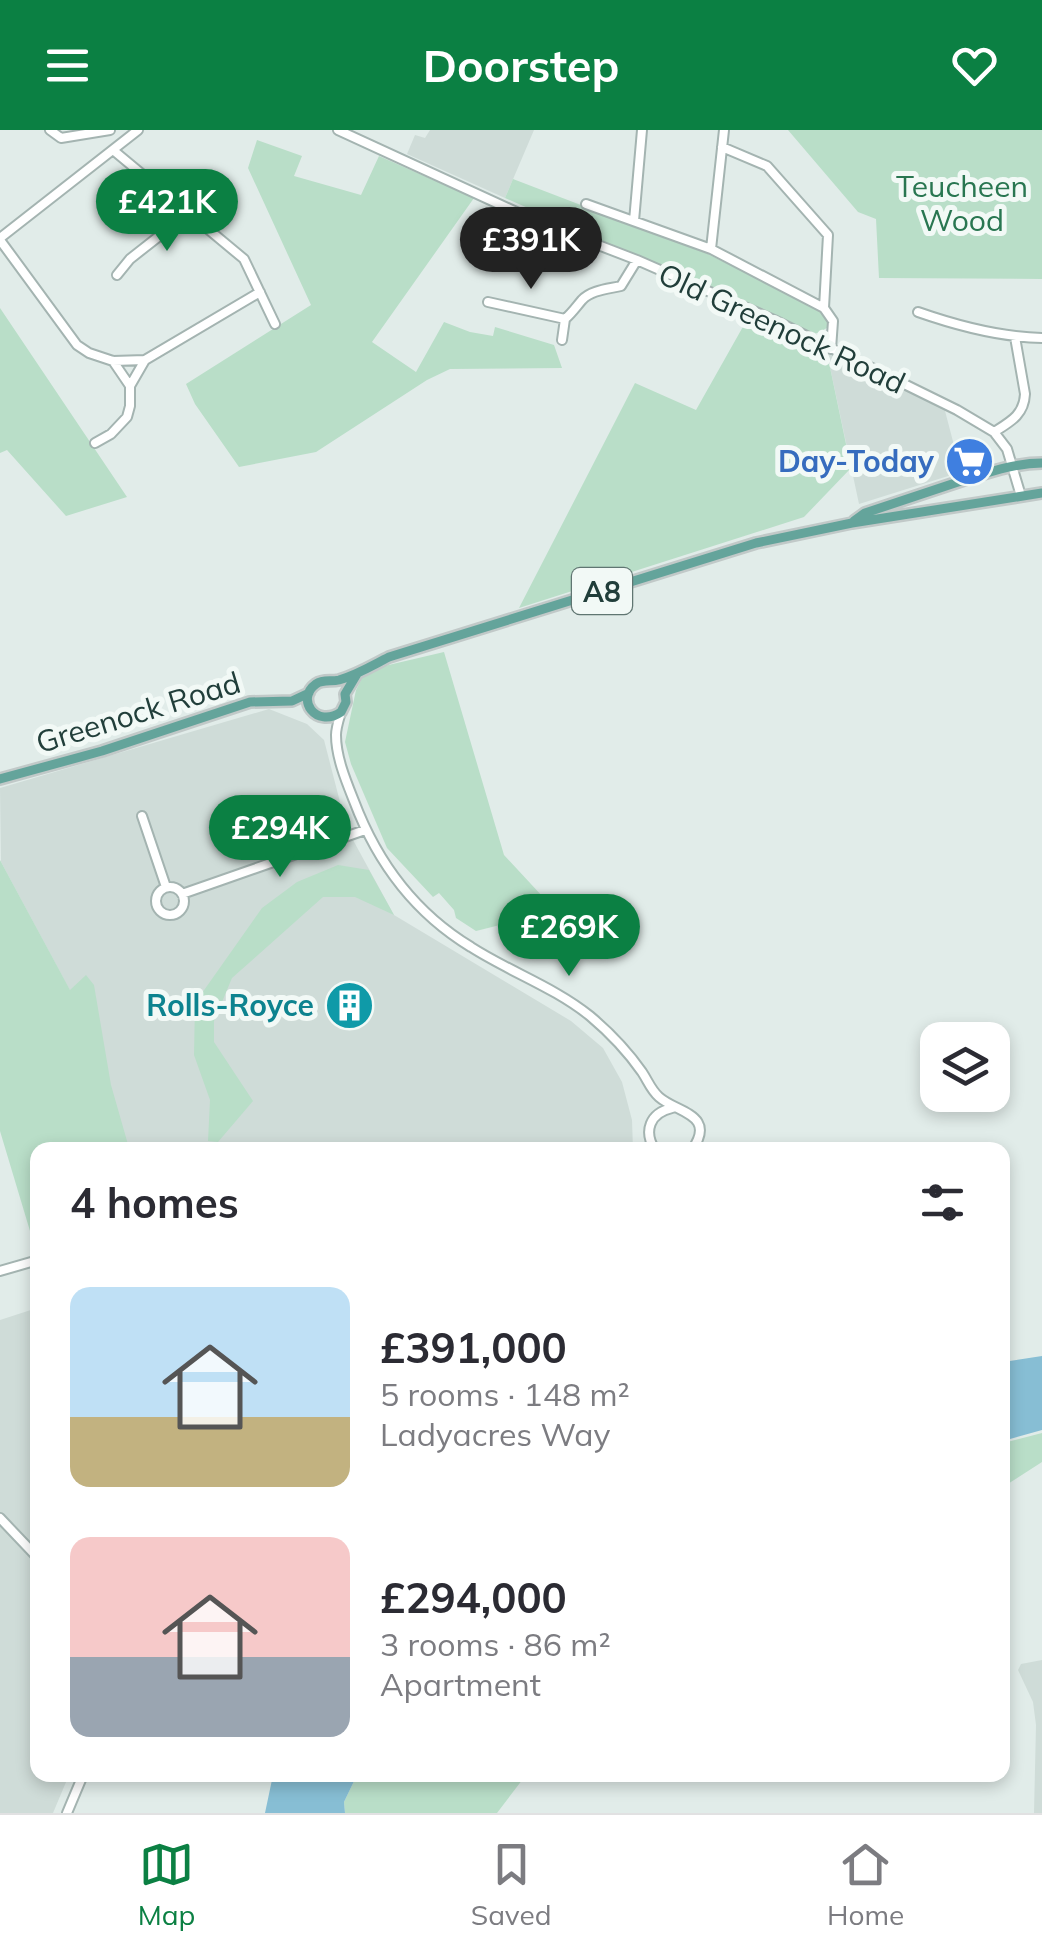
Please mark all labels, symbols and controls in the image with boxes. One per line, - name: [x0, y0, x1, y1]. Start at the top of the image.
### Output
- text: Doorstep: [423, 37, 619, 93]
- icon: menu: [40, 38, 95, 93]
- icon: heart: [947, 38, 1002, 93]
- park label: Teucheen Wood: [896, 167, 1028, 239]
- pin: £421K: [97, 169, 237, 254]
- text: £421K: [118, 181, 216, 221]
- pin: £391K: [461, 207, 601, 292]
- text: £391K: [482, 219, 580, 259]
- street label: Old Greenock Road: [653, 254, 911, 402]
- supermarket icon: Day-Today: [943, 435, 995, 487]
- place label: Day-Today: [778, 442, 935, 480]
- road number: A8: [572, 568, 632, 614]
- street label: Greenock Road: [31, 663, 245, 761]
- pin: £294K: [210, 795, 350, 880]
- text: £294K: [231, 807, 329, 847]
- pin: £269K: [499, 894, 639, 979]
- text: £269K: [520, 906, 618, 946]
- building icon: Rolls-Royce: [323, 979, 375, 1031]
- place label: Rolls-Royce: [146, 986, 314, 1024]
- map controls: [920, 1022, 1010, 1112]
- button: layers: [920, 1022, 1010, 1112]
- icon: filters: [915, 1175, 970, 1230]
- text: 4 homes: [70, 1176, 239, 1229]
- text: £391,000: [380, 1321, 567, 1374]
- icon: home: [150, 1327, 270, 1447]
- text: 5 rooms · 148 m²: [380, 1374, 630, 1414]
- text: Ladyacres Way: [380, 1414, 610, 1454]
- text: £294,000: [380, 1571, 567, 1624]
- icon: home: [150, 1577, 270, 1697]
- text: 3 rooms · 86 m²: [380, 1624, 611, 1664]
- text: Apartment: [380, 1664, 541, 1704]
- tab: Map: [138, 1837, 195, 1932]
- tab: Saved: [471, 1837, 552, 1932]
- tab: Home: [827, 1837, 904, 1932]

